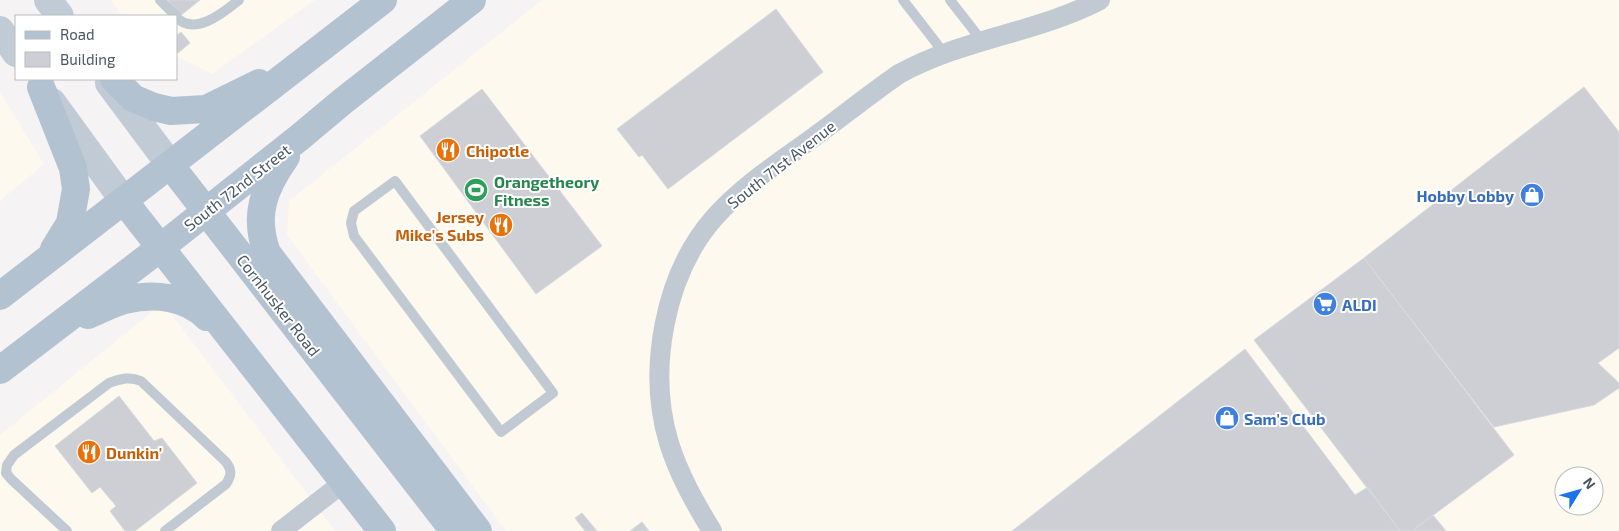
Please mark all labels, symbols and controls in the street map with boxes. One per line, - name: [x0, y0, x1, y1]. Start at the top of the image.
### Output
- legend: [15, 15, 178, 80]
- text: Road: [60, 25, 95, 43]
- text: Building: [60, 50, 116, 68]
- street label: South 71st Avenue: [723, 116, 839, 212]
- restaurant icon: Chipotle: [435, 137, 461, 163]
- street label: South 72nd Street: [180, 140, 294, 234]
- place label: Chipotle: [466, 141, 529, 160]
- place label: Orangetheory Fitness: [494, 172, 599, 209]
- sports icon: Orangetheory Fitness: [463, 177, 489, 203]
- shop icon: Hobby Lobby: [1519, 182, 1545, 208]
- place label: Hobby Lobby: [1417, 186, 1514, 206]
- place label: Jersey Mike's Subs: [395, 207, 484, 244]
- restaurant icon: Jersey Mike's Subs: [488, 212, 514, 238]
- street label: Cornhusker Road: [234, 251, 324, 359]
- supermarket icon: ALDI: [1312, 291, 1338, 317]
- place label: ALDI: [1342, 295, 1377, 314]
- shop icon: Sam's Club: [1214, 405, 1240, 431]
- place label: Sam's Club: [1244, 409, 1325, 428]
- restaurant icon: Dunkin': [76, 439, 102, 465]
- place label: Dunkin': [106, 443, 162, 462]
- north arrow: [1554, 466, 1604, 516]
- text: N: [1580, 474, 1600, 492]

